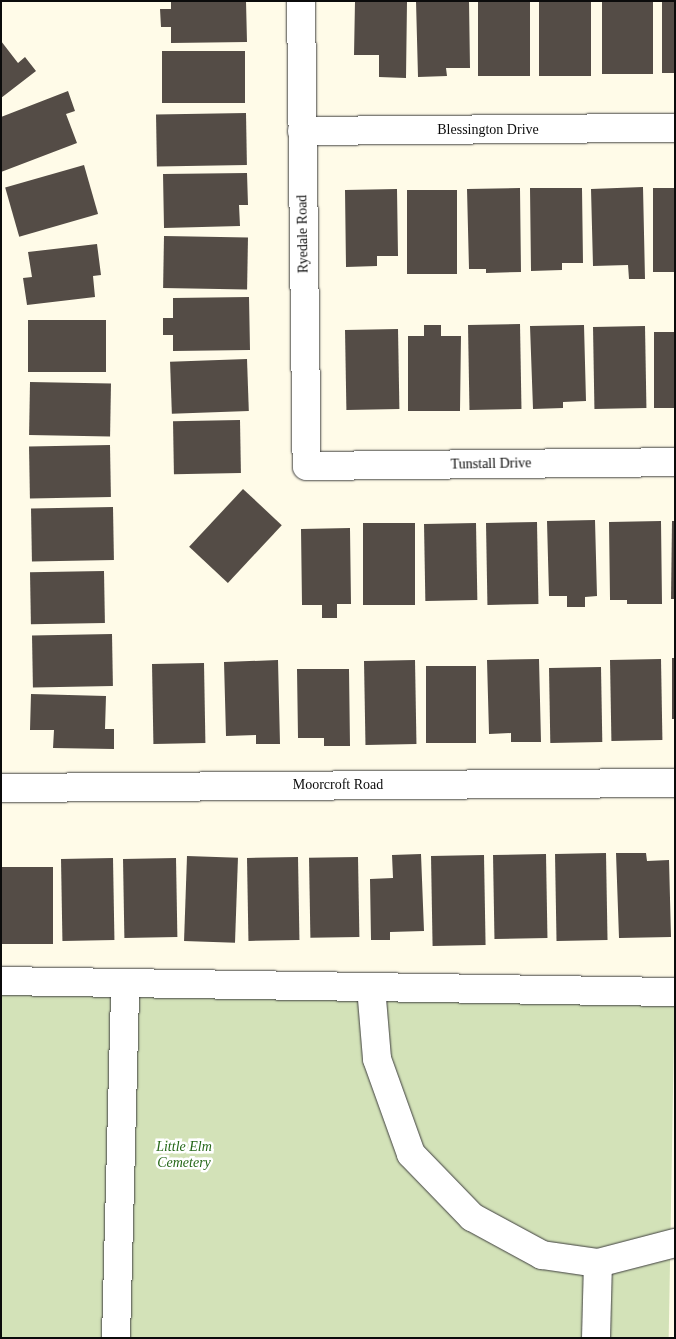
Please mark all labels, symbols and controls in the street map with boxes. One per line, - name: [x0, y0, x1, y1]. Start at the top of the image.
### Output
- street label: Blessington Drive: [437, 122, 539, 138]
- street label: Ryedale Road: [294, 195, 312, 273]
- street label: Tunstall Drive: [450, 455, 532, 473]
- street label: Moorcroft Road: [293, 777, 383, 793]
- park label: Little Elm Cemetery: [156, 1139, 212, 1172]

